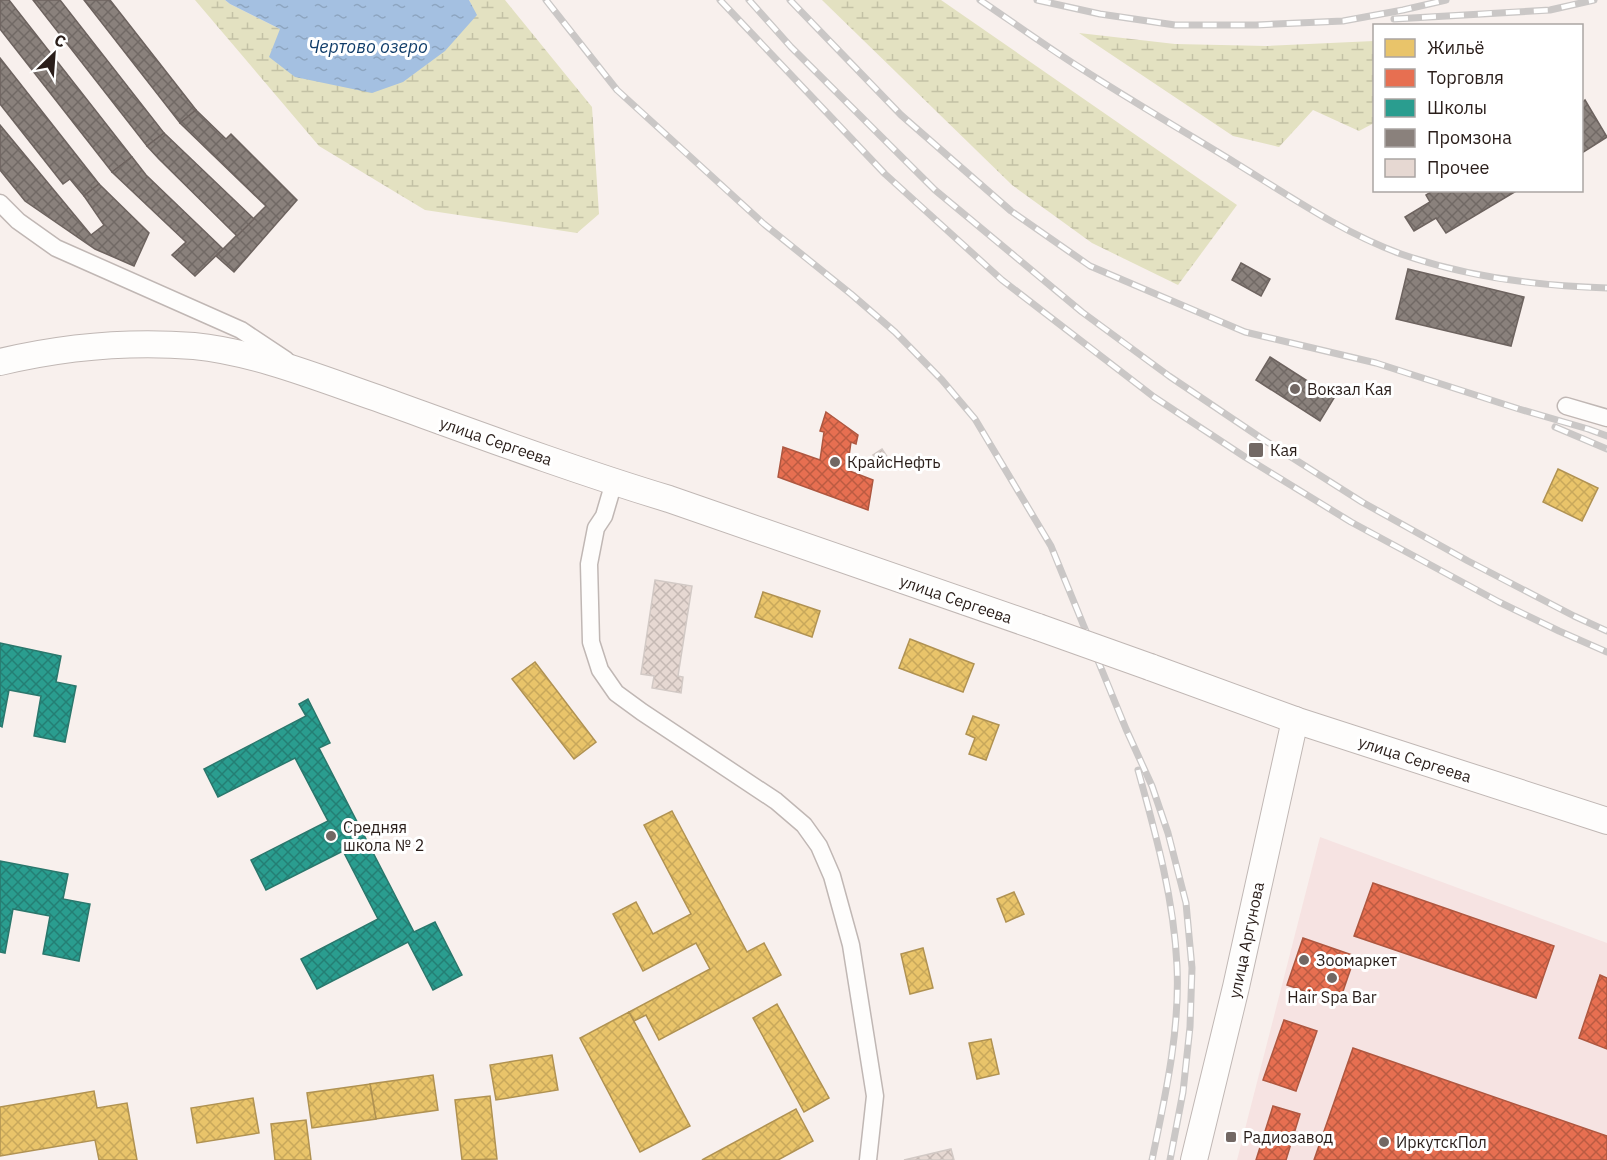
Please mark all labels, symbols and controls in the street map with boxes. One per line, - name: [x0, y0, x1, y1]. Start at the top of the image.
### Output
- north arrow: [24, 24, 84, 84]
- legend: [1373, 24, 1583, 192]
- text: С: [51, 29, 69, 52]
- water label: Чертово озеро: [308, 35, 428, 58]
- text: Жильё: [1427, 36, 1485, 59]
- text: Торговля: [1427, 66, 1504, 89]
- text: Школы: [1427, 96, 1487, 119]
- text: Промзона: [1427, 126, 1512, 149]
- text: Прочее: [1427, 156, 1490, 179]
- place label: Вокзал Кая: [1307, 379, 1392, 399]
- marker: Вокзал Кая: [1288, 382, 1302, 396]
- street label: улица Сергеева: [437, 412, 555, 470]
- place label: Кая: [1270, 440, 1298, 460]
- marker: Кая: [1247, 441, 1265, 459]
- place label: КрайсНефть: [847, 452, 941, 472]
- marker: КрайсНефть: [828, 455, 842, 469]
- street label: улица Сергеева: [897, 570, 1015, 628]
- street label: улица Сергеева: [1356, 731, 1474, 787]
- place label: Средняя школа № 2: [343, 817, 424, 855]
- marker: Средняя школа № 2: [324, 829, 338, 843]
- street label: улица Аргунова: [1224, 880, 1268, 1000]
- place label: Зоомаркет: [1316, 950, 1397, 970]
- marker: Зоомаркет: [1297, 953, 1311, 967]
- marker: Hair Spa Bar: [1325, 971, 1339, 985]
- place label: Hair Spa Bar: [1287, 987, 1377, 1007]
- place label: Радиозавод: [1243, 1127, 1334, 1147]
- marker: Радиозавод: [1224, 1130, 1238, 1144]
- place label: ИркутскПол: [1396, 1132, 1487, 1152]
- marker: ИркутскПол: [1377, 1135, 1391, 1149]

